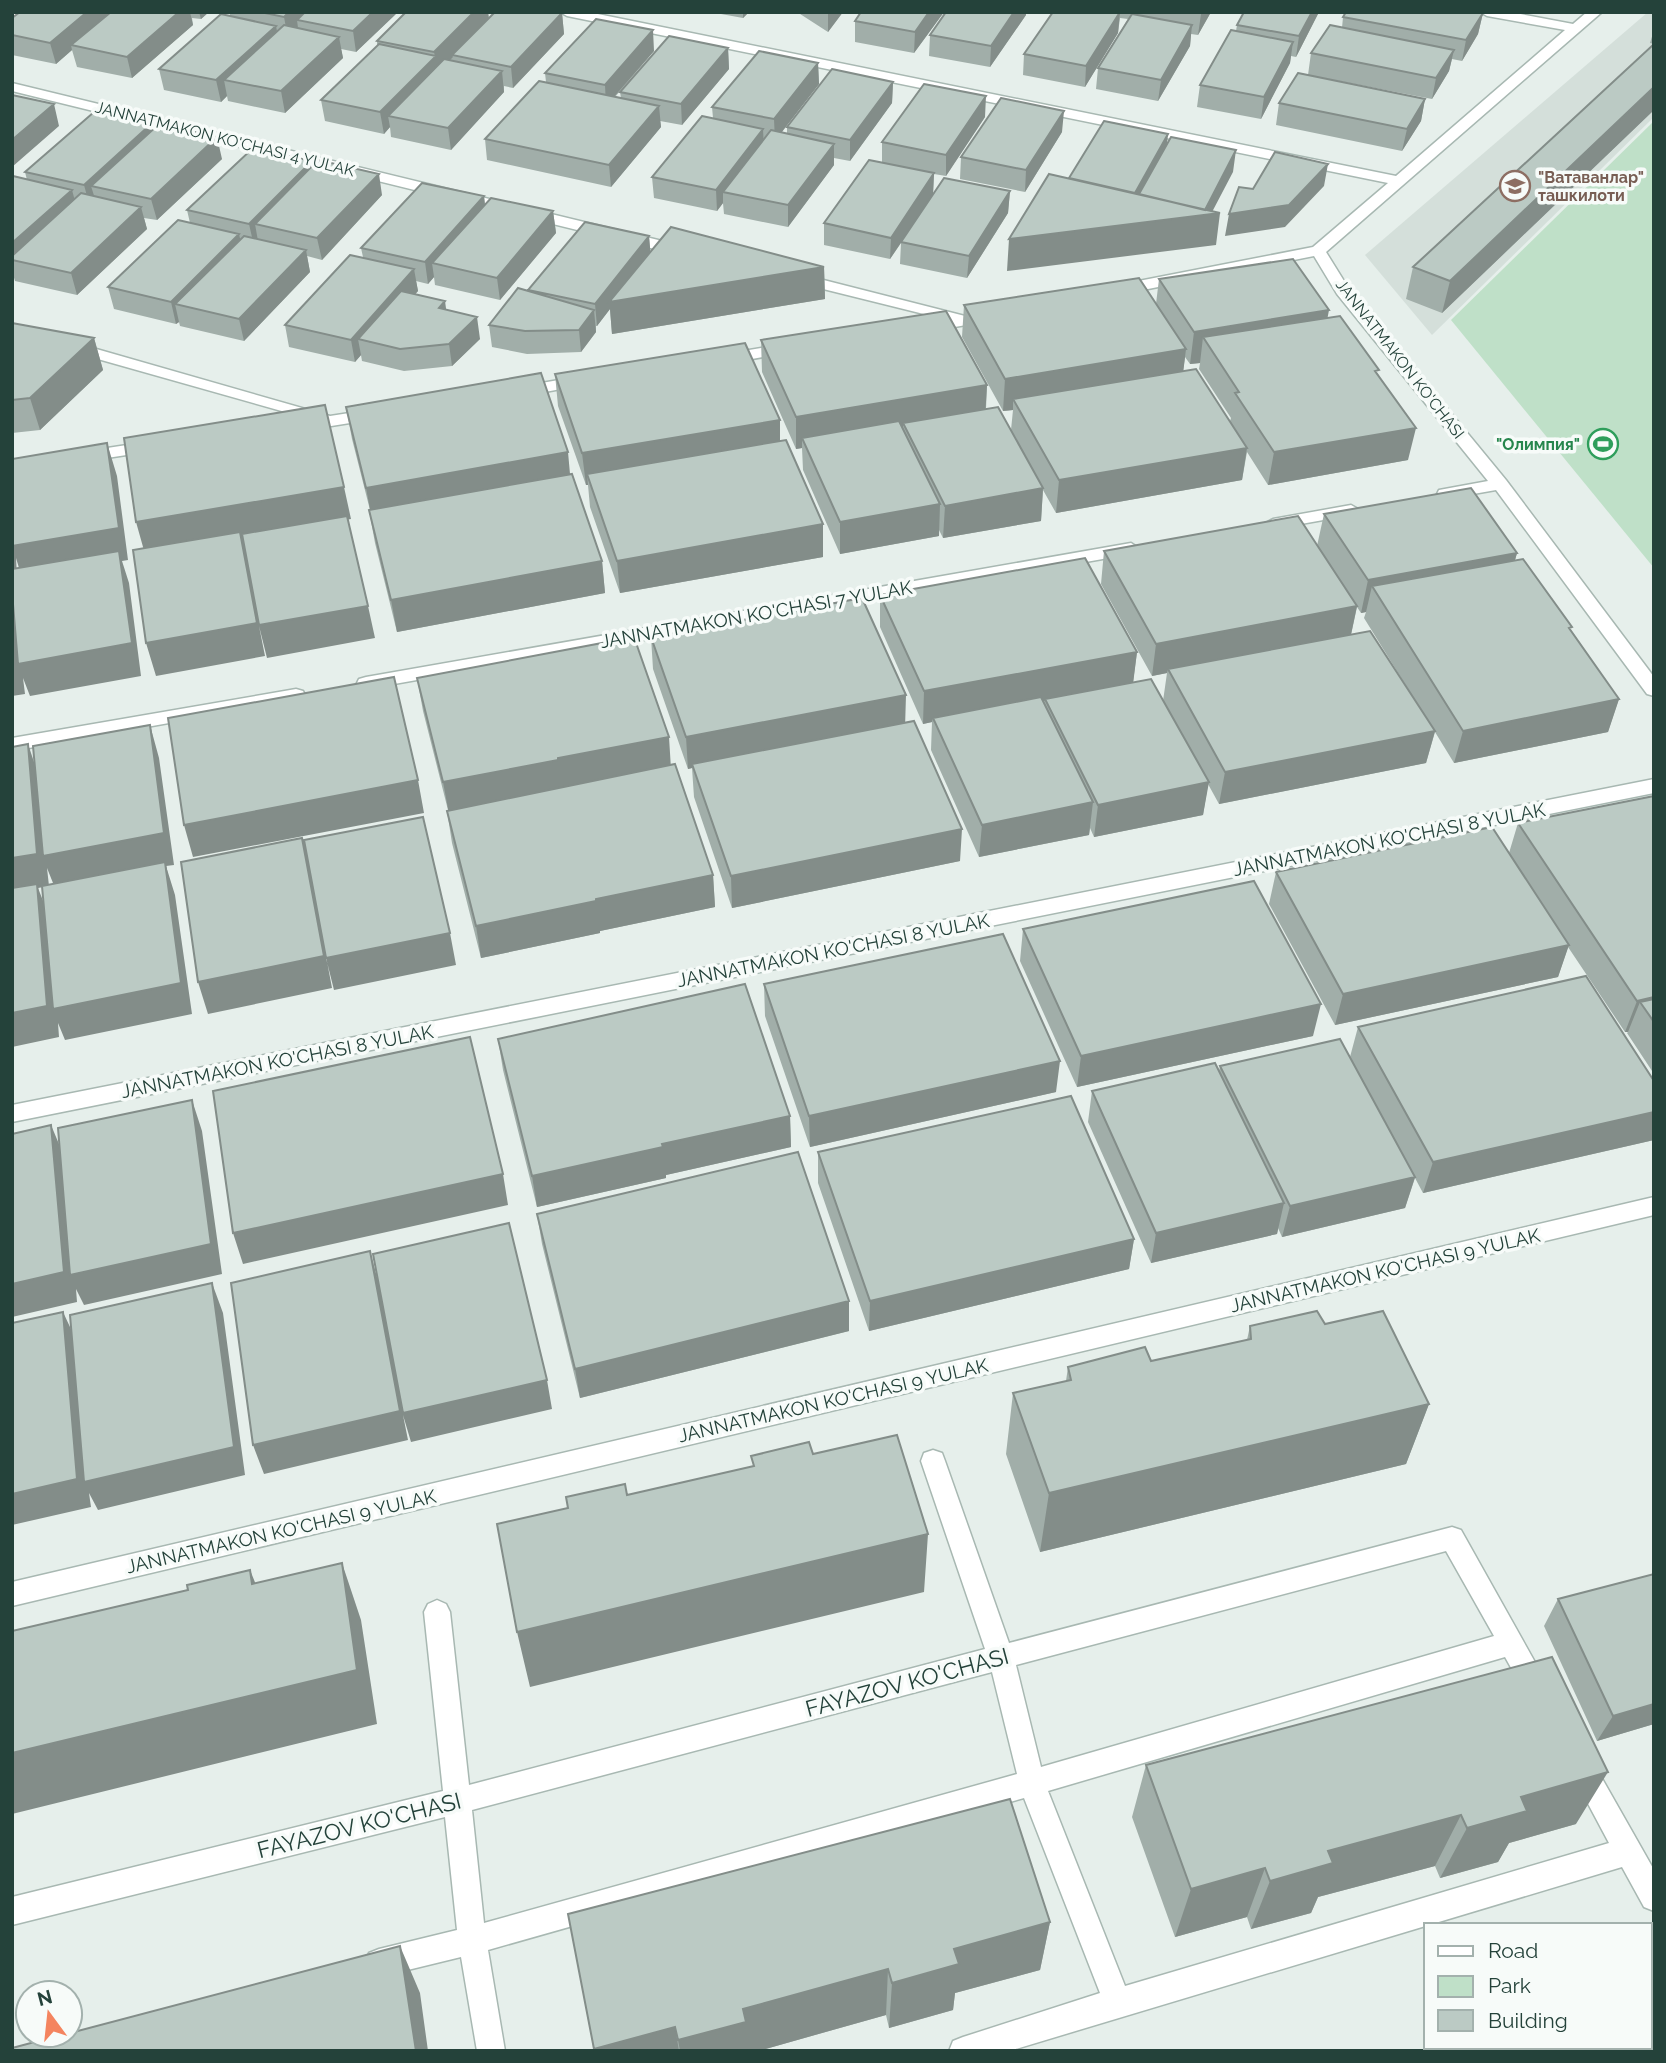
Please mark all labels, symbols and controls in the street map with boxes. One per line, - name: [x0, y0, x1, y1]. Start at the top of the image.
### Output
- street label: JANNATMAKON KO'CHASI 4 YULAK: [93, 98, 357, 181]
- place label: "Ватаванлар" ташкилоти: [1538, 168, 1644, 205]
- school or university icon: "Ватаванлар" ташкилоти: [1498, 169, 1532, 203]
- street label: JANNATMAKON KO'CHASI: [1332, 275, 1468, 443]
- sports icon: "Олимпия": [1586, 427, 1620, 461]
- place label: "Олимпия": [1496, 435, 1580, 454]
- street label: JANNATMAKON KO'CHASI 7 YULAK: [598, 576, 914, 652]
- street label: JANNATMAKON KO'CHASI 8 YULAK: [1231, 798, 1548, 880]
- street label: JANNATMAKON KO'CHASI 8 YULAK: [675, 909, 992, 991]
- street label: JANNATMAKON KO'CHASI 8 YULAK: [119, 1020, 436, 1102]
- street label: JANNATMAKON KO'CHASI 9 YULAK: [1228, 1223, 1543, 1316]
- street label: JANNATMAKON KO'CHASI 9 YULAK: [676, 1353, 991, 1446]
- street label: JANNATMAKON KO'CHASI 9 YULAK: [124, 1484, 439, 1577]
- street label: FAYAZOV KO'CHASI: [802, 1642, 1012, 1722]
- street label: FAYAZOV KO'CHASI: [254, 1787, 464, 1863]
- legend: [1424, 1923, 1652, 2049]
- text: Road: [1488, 1938, 1538, 1963]
- text: Park: [1488, 1973, 1531, 1998]
- north arrow: [14, 1979, 84, 2049]
- text: N: [35, 1985, 54, 2010]
- text: Building: [1488, 2008, 1568, 2033]

